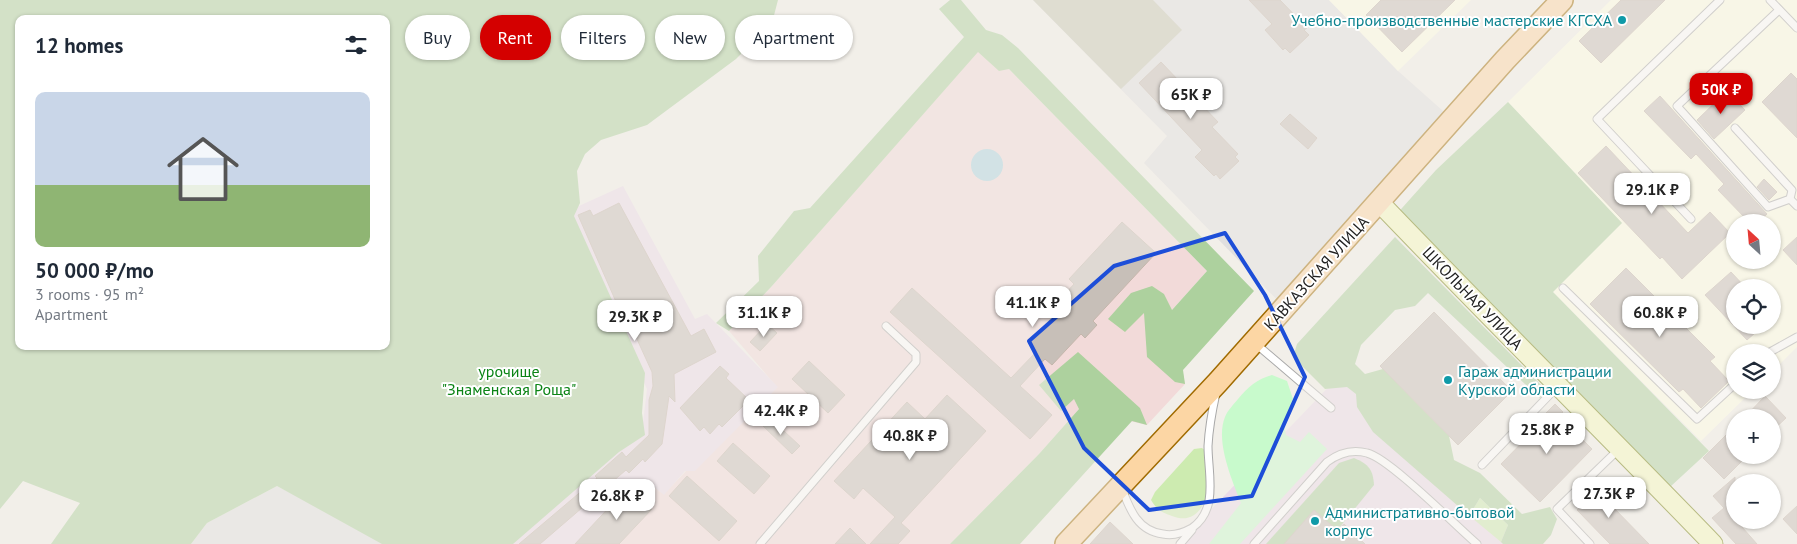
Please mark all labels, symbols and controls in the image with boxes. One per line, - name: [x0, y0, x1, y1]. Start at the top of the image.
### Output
- place label: Учебно-производственные мастерские КГСХА: [1291, 10, 1613, 30]
- marker: Учебно-производственные мастерские КГСХА: [1616, 14, 1628, 26]
- chip: Buy: [405, 15, 470, 60]
- chip: Rent: [480, 15, 551, 60]
- chip: Filters: [561, 15, 645, 60]
- chip: New: [655, 15, 725, 60]
- chip: Apartment: [735, 15, 853, 60]
- icon: filters: [342, 31, 370, 59]
- text: 12 homes: [35, 32, 123, 59]
- pin: 50K ₽: [1686, 72, 1756, 115]
- pin: 65K ₽: [1156, 78, 1226, 120]
- text: 50K ₽: [1701, 79, 1741, 99]
- text: 65K ₽: [1171, 84, 1211, 104]
- icon: home: [158, 124, 248, 214]
- pin: 29.1K ₽: [1606, 172, 1698, 215]
- text: 29.1K ₽: [1625, 179, 1679, 199]
- street label: КАВКАЗСКАЯ УЛИЦА: [1259, 211, 1373, 334]
- north arrow: [1726, 214, 1781, 269]
- map controls: [1726, 214, 1781, 529]
- street label: ШКОЛЬНАЯ УЛИЦА: [1419, 242, 1528, 354]
- text: 50 000 ₽/mo: [35, 257, 154, 284]
- button: locate: [1726, 279, 1781, 334]
- text: 3 rooms · 95 m²: [35, 284, 144, 304]
- pin: 41.1K ₽: [987, 286, 1079, 328]
- text: 41.1K ₽: [1006, 292, 1060, 312]
- pin: 31.1K ₽: [718, 296, 810, 338]
- pin: 60.8K ₽: [1614, 296, 1706, 338]
- pin: 29.3K ₽: [589, 300, 681, 342]
- text: 31.1K ₽: [737, 302, 791, 322]
- text: 60.8K ₽: [1633, 302, 1687, 322]
- text: Apartment: [35, 304, 108, 324]
- text: 29.3K ₽: [608, 306, 662, 326]
- button: layers: [1726, 344, 1781, 399]
- park label: урочище "Знаменская Роща": [442, 361, 576, 399]
- place label: Гараж администрации Курской области: [1458, 361, 1612, 399]
- marker: Гараж администрации Курской области: [1442, 374, 1454, 386]
- pin: 42.4K ₽: [735, 394, 827, 436]
- text: 42.4K ₽: [754, 400, 808, 420]
- button: +: [1726, 409, 1781, 464]
- pin: 25.8K ₽: [1501, 412, 1593, 455]
- pin: 40.8K ₽: [864, 418, 956, 461]
- text: 25.8K ₽: [1520, 419, 1574, 439]
- text: 40.8K ₽: [883, 425, 937, 445]
- button: −: [1726, 474, 1781, 529]
- pin: 27.3K ₽: [1563, 476, 1655, 519]
- pin: 26.8K ₽: [571, 478, 663, 521]
- text: 27.3K ₽: [1583, 483, 1635, 503]
- text: 26.8K ₽: [590, 485, 644, 505]
- place label: Административно-бытовой корпус: [1325, 502, 1514, 540]
- marker: Административно-бытовой корпус: [1309, 515, 1321, 527]

